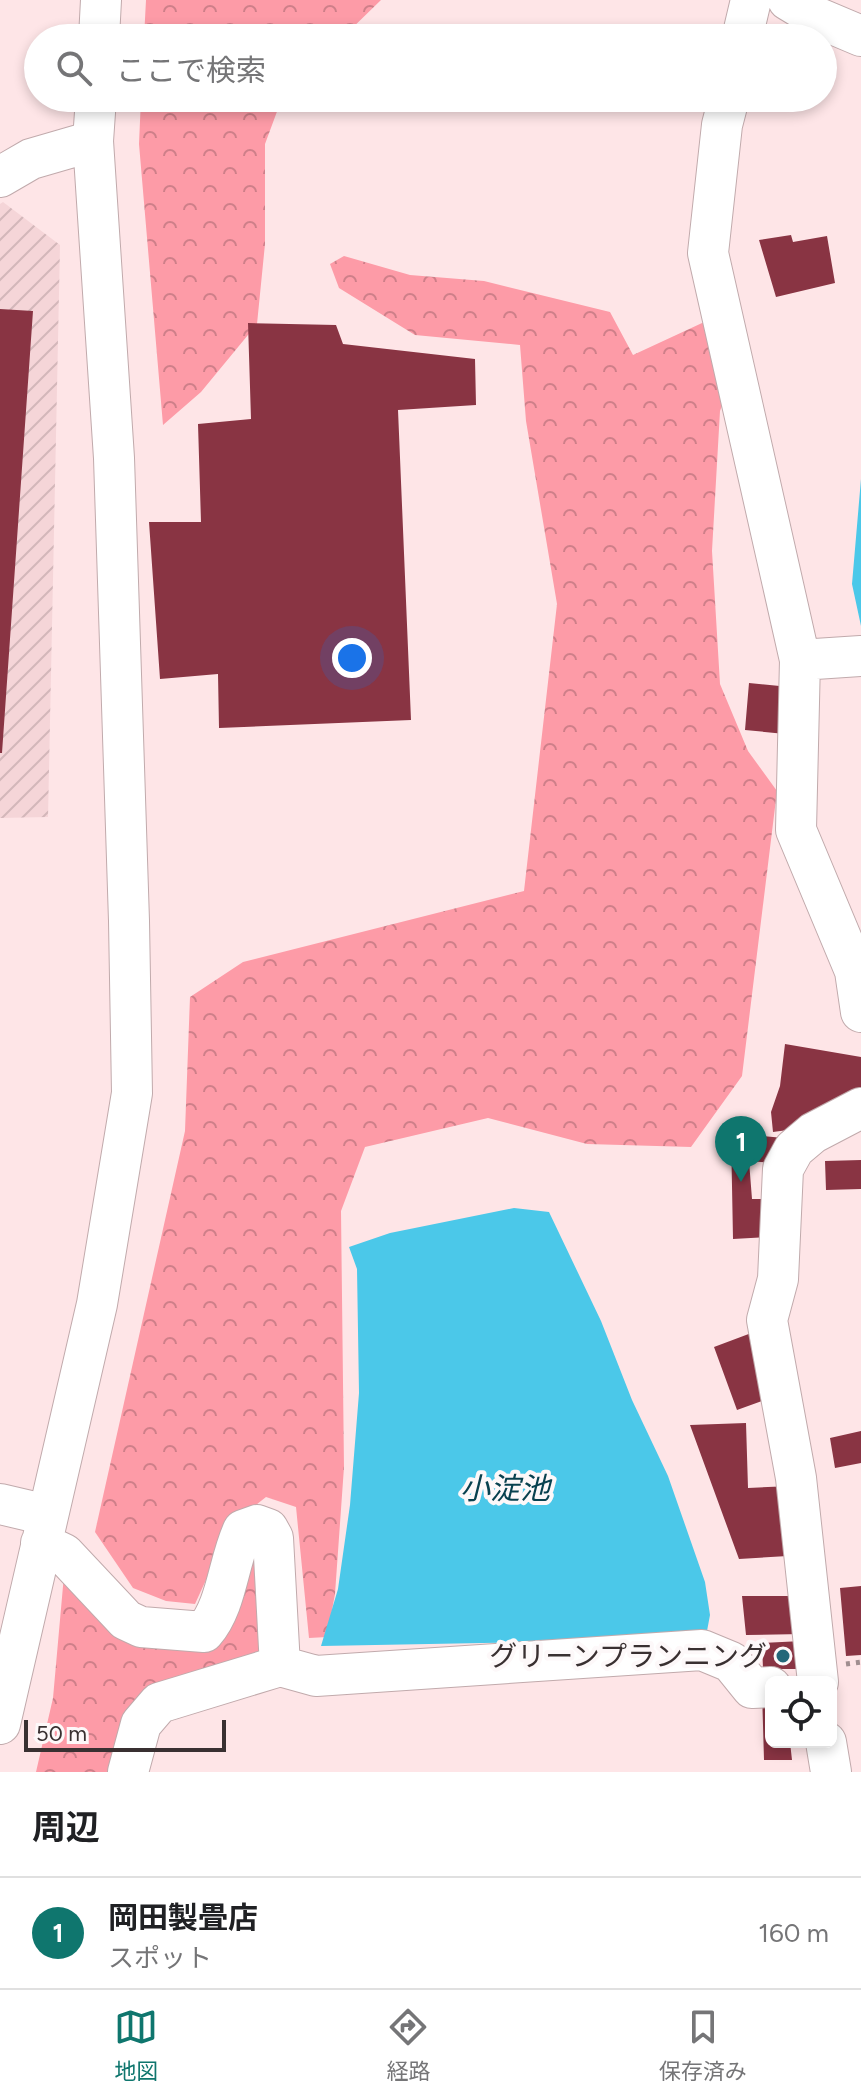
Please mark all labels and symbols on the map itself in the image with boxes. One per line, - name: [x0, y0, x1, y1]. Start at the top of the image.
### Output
- your location: [332, 638, 372, 678]
- pin: 1: [715, 1116, 767, 1182]
- water label: 小淀池: [460, 1470, 553, 1507]
- place label: グリーンプランニング: [489, 1639, 767, 1673]
- marker: グリーンプランニング: [774, 1647, 792, 1665]
- scale bar: [24, 1716, 226, 1752]

